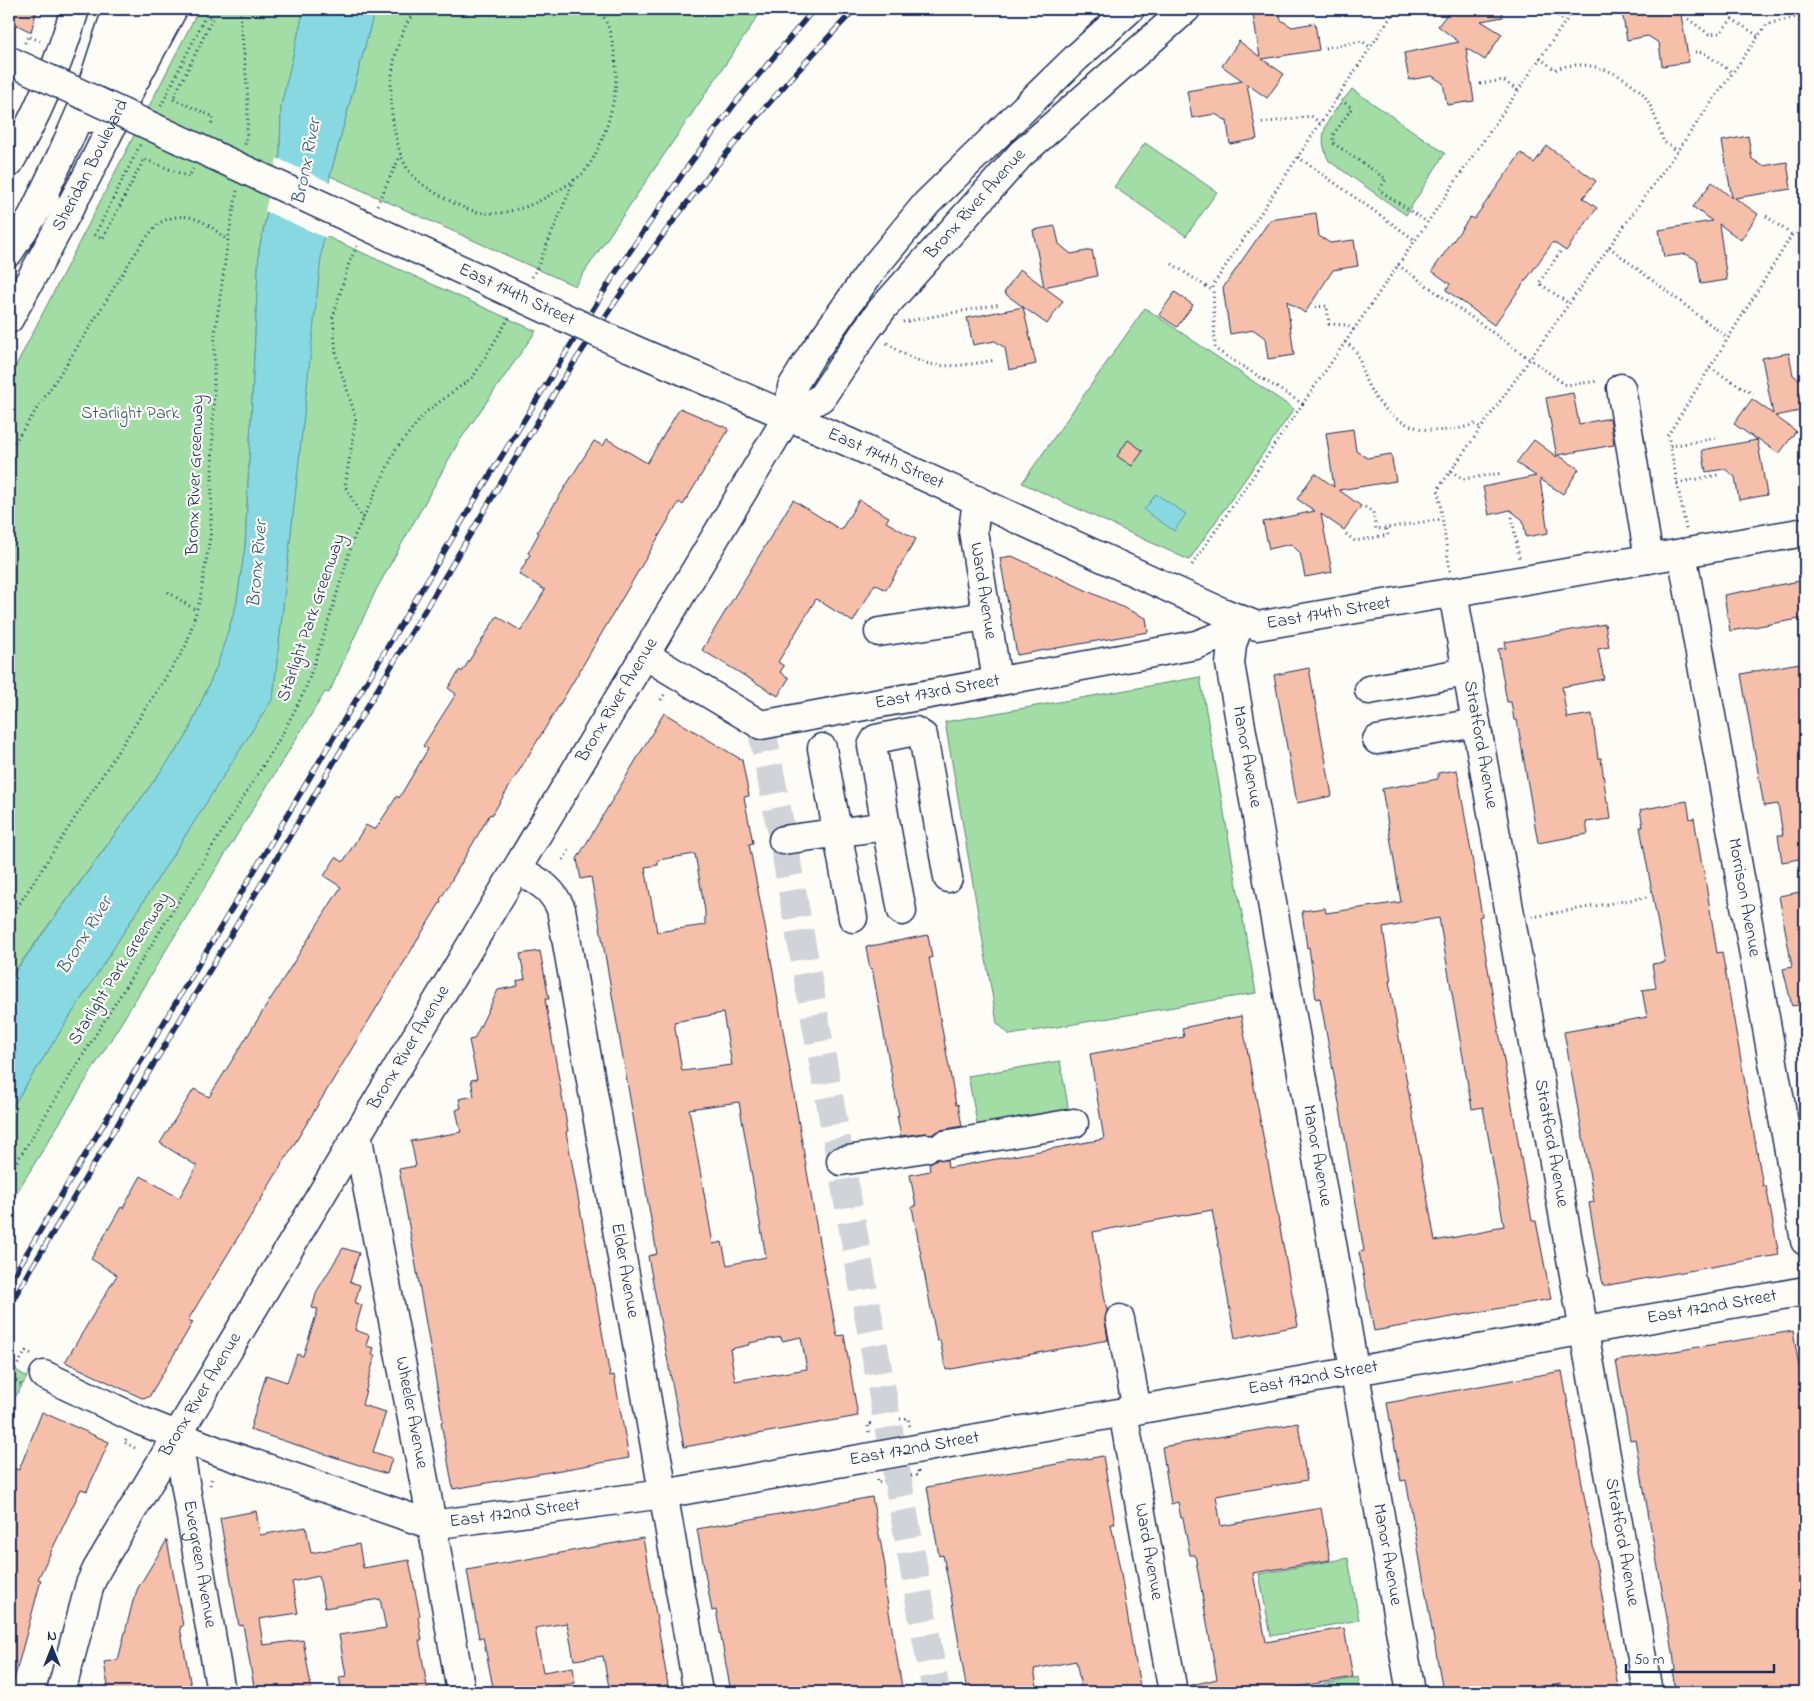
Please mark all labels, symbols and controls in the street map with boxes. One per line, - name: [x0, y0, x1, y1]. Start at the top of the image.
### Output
- street label: Sheridan Boulevard: [46, 95, 136, 236]
- water label: Bronx River: [285, 114, 329, 207]
- street label: Bronx River Avenue: [918, 142, 1033, 266]
- street label: East 174th Street: [454, 257, 579, 334]
- street label: Bronx River Greenway: [180, 394, 212, 557]
- park label: Starlight Park: [81, 401, 179, 428]
- street label: East 174th Street: [823, 422, 948, 497]
- water label: Bronx River: [241, 517, 275, 609]
- street label: Starlight Park Greenway: [271, 531, 354, 706]
- street label: Ward Avenue: [962, 541, 1003, 642]
- street label: East 174th Street: [1265, 590, 1393, 637]
- street label: Bronx River Avenue: [570, 632, 665, 769]
- street label: East 173rd Street: [873, 668, 1002, 717]
- street label: Stratford Avenue: [1456, 678, 1504, 812]
- street label: Manor Avenue: [1225, 704, 1268, 811]
- street label: Morrison Avenue: [1720, 836, 1767, 960]
- street label: Starlight Park Greenway: [62, 887, 179, 1051]
- water label: Bronx River: [50, 890, 121, 980]
- street label: Bronx River Avenue: [361, 980, 457, 1116]
- street label: Stratford Avenue: [1527, 1077, 1575, 1210]
- street label: Manor Avenue: [1295, 1103, 1338, 1209]
- street label: Elder Avenue: [603, 1221, 646, 1321]
- street label: East 172nd Street: [1645, 1283, 1779, 1332]
- street label: Bronx River Avenue: [153, 1327, 249, 1463]
- street label: East 172nd Street: [1246, 1354, 1380, 1403]
- street label: Wheeler Avenue: [387, 1355, 435, 1472]
- street label: East 172nd Street: [848, 1425, 982, 1474]
- street label: Stratford Avenue: [1597, 1476, 1646, 1609]
- street label: East 172nd Street: [448, 1492, 582, 1536]
- street label: Evergreen Avenue: [175, 1498, 223, 1631]
- street label: Ward Avenue: [1127, 1501, 1170, 1603]
- street label: Manor Avenue: [1365, 1502, 1409, 1608]
- north arrow: [28, 1624, 78, 1674]
- text: N: [47, 1626, 57, 1647]
- scale bar: [1626, 1641, 1774, 1673]
- text: 50 m: [1634, 1649, 1665, 1671]

